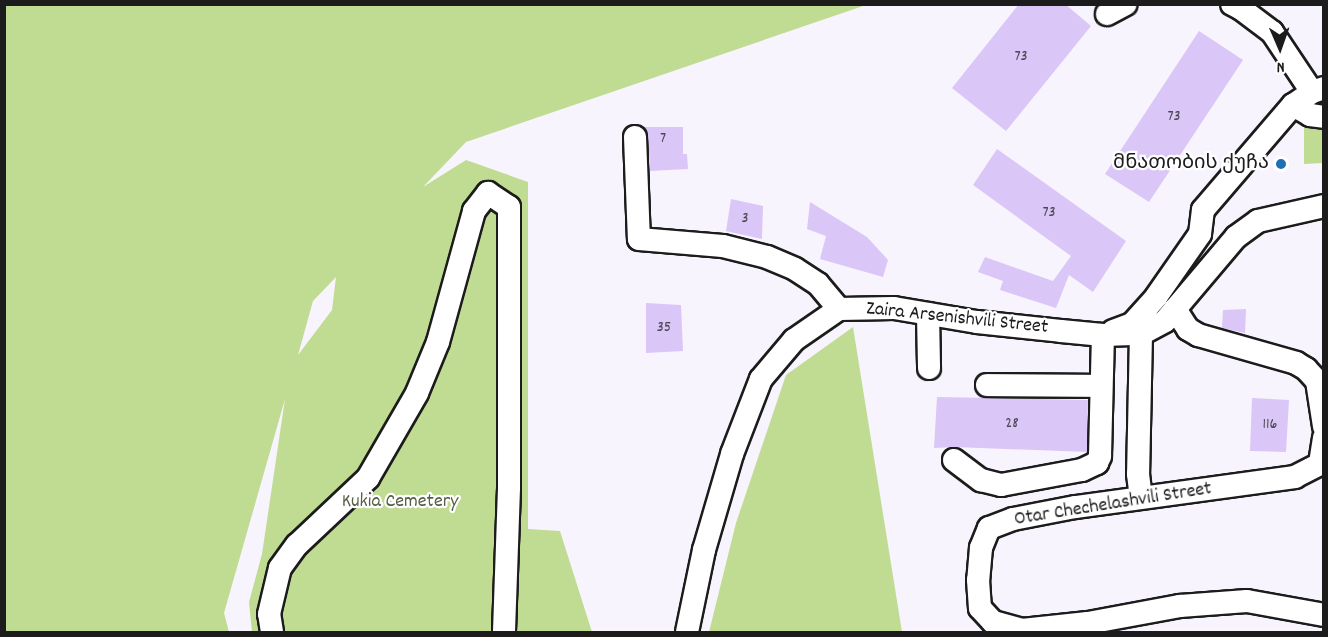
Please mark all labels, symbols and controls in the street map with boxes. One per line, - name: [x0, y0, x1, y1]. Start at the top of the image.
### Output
- north arrow: [1250, 18, 1310, 78]
- house number: 73: [1014, 47, 1028, 67]
- text: N: [1276, 55, 1285, 78]
- house number: 73: [1167, 107, 1181, 127]
- house number: 7: [660, 129, 666, 149]
- place label: მნათობის ქუჩა: [1113, 152, 1269, 176]
- marker: მნათობის ქუჩა: [1274, 157, 1288, 171]
- house number: 73: [1042, 203, 1056, 223]
- house number: 3: [741, 209, 749, 229]
- street label: Zaira Arsenishvili Street: [865, 298, 1049, 340]
- house number: 35: [657, 318, 671, 338]
- house number: 28: [1005, 414, 1019, 434]
- house number: 116: [1263, 415, 1277, 435]
- street label: Otar Chechelashvili Street: [1013, 478, 1213, 532]
- park label: Kukia Cemetery: [342, 490, 458, 514]

